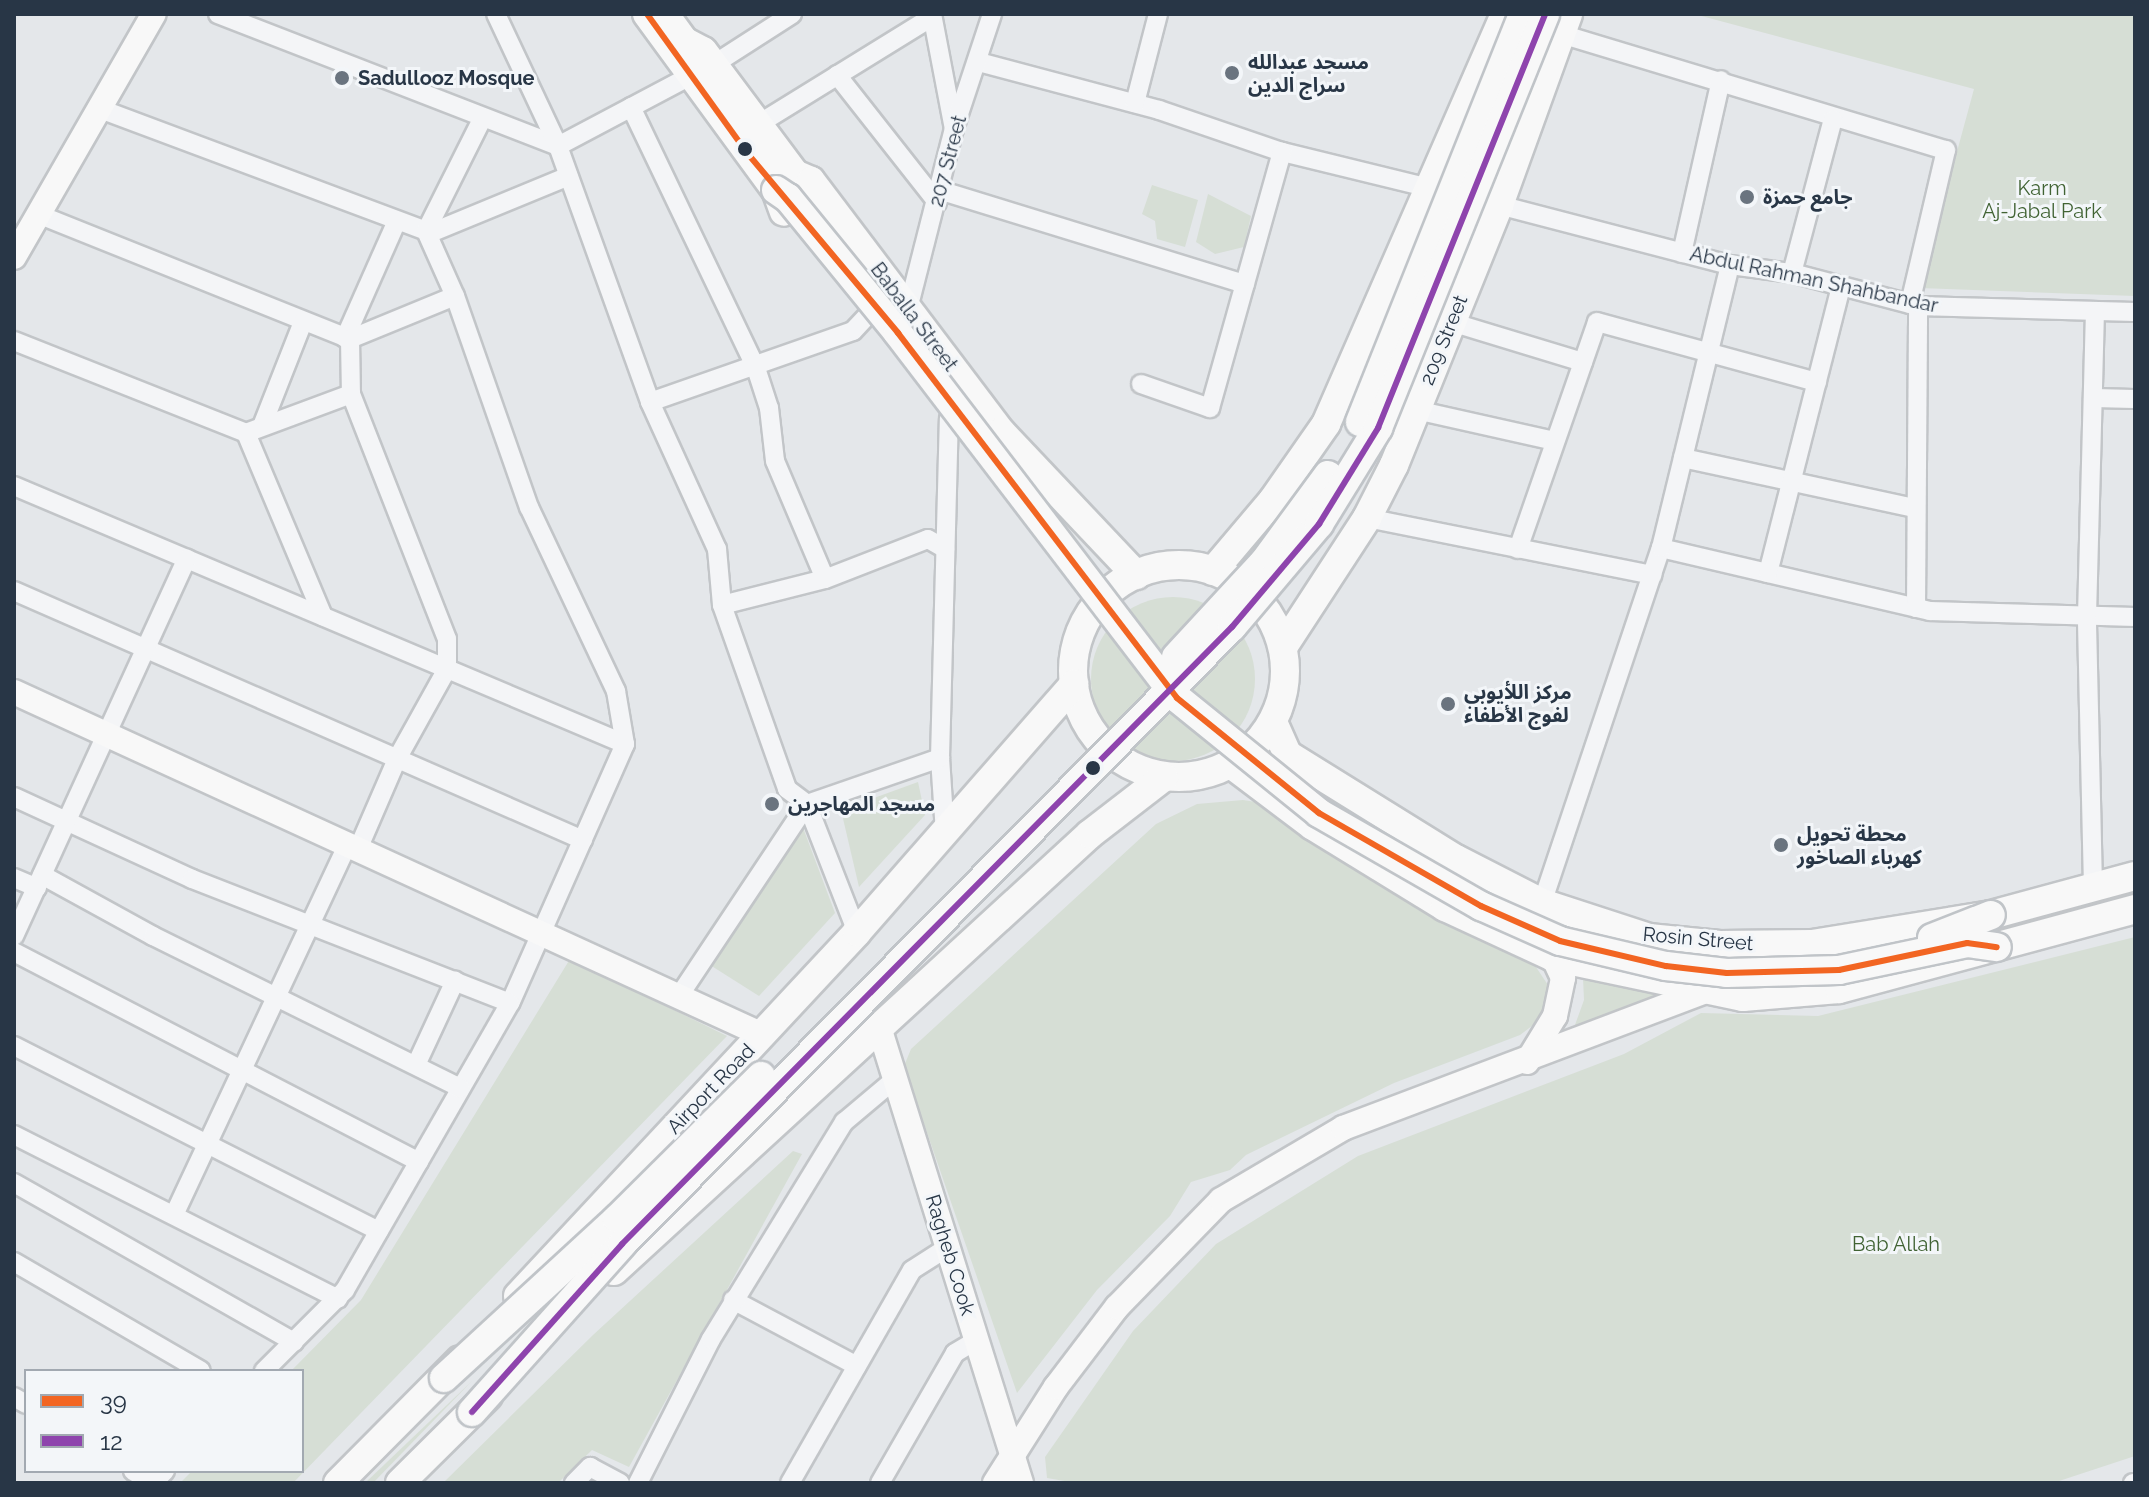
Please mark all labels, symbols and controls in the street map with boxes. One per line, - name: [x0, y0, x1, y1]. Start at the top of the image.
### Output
- place label: مسجد عبدالله سراج الدين: [1248, 50, 1369, 97]
- marker: مسجد عبدالله سراج الدين: [1223, 64, 1241, 82]
- place label: Sadullooz Mosque: [358, 66, 534, 90]
- marker: Sadullooz Mosque: [333, 69, 351, 87]
- street label: 207 Street: [924, 113, 972, 209]
- unlabelled marker: [737, 141, 753, 157]
- park label: Karm Aj-Jabal Park: [1982, 177, 2102, 224]
- place label: جامع حمزة: [1763, 185, 1852, 209]
- marker: جامع حمزة: [1738, 188, 1756, 206]
- street label: Abdul Rahman Shahbandar: [1687, 242, 1941, 318]
- street label: Baballa Street: [865, 258, 963, 376]
- street label: 209 Street: [1415, 291, 1473, 389]
- place label: مركز اللأيوبي لفوج الأطفاء: [1464, 680, 1572, 727]
- marker: مركز اللأيوبي لفوج الأطفاء: [1439, 695, 1457, 713]
- unlabelled marker: [1085, 760, 1101, 776]
- place label: مسجد المهاجرين: [788, 792, 935, 816]
- marker: مسجد المهاجرين: [763, 795, 781, 813]
- place label: محطة تحويل كهرباء الصاخور: [1797, 822, 1922, 869]
- marker: محطة تحويل كهرباء الصاخور: [1772, 836, 1790, 854]
- street label: Rosin Street: [1642, 922, 1754, 956]
- street label: Airport Road: [662, 1039, 760, 1139]
- street label: Ragheb Cook: [920, 1192, 980, 1318]
- park label: Bab Allah: [1852, 1232, 1940, 1256]
- legend: [24, 1369, 304, 1473]
- text: 39: [100, 1387, 127, 1416]
- text: 12: [100, 1427, 123, 1456]

